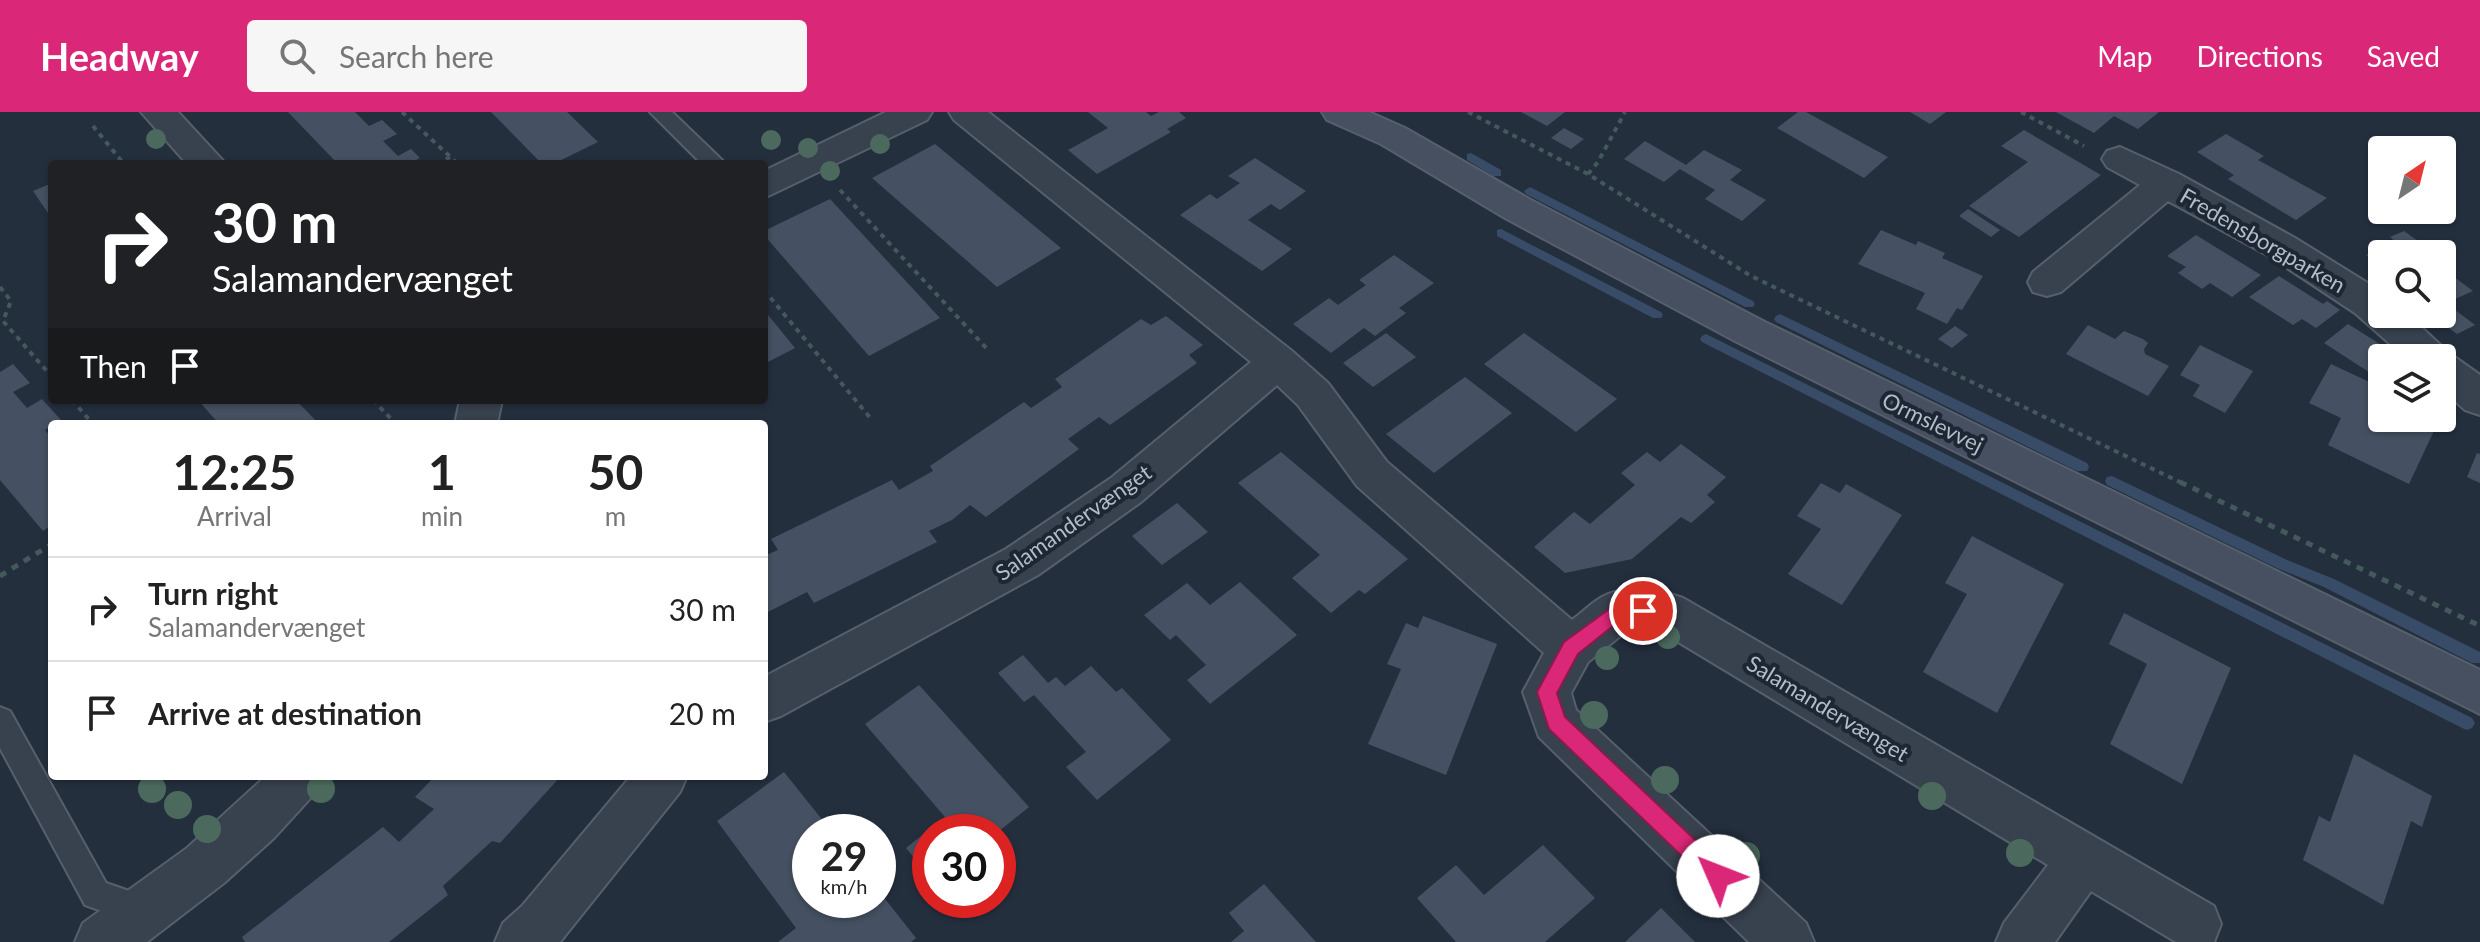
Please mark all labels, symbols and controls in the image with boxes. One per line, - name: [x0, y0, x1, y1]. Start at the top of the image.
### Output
- search box: [247, 20, 807, 92]
- text: Headway: [40, 33, 199, 79]
- icon: search: [275, 34, 319, 78]
- text: Search here: [339, 38, 494, 74]
- text: Map: [2097, 39, 2152, 73]
- text: Directions: [2196, 39, 2323, 73]
- text: Saved: [2367, 39, 2440, 73]
- north arrow: [2368, 136, 2456, 224]
- map controls: [2368, 136, 2456, 432]
- street label: Fredensborgparken: [2176, 182, 2350, 298]
- text: 30 m: [212, 188, 337, 255]
- icon: right: [80, 192, 184, 296]
- button: search: [2368, 240, 2456, 328]
- text: Salamandervænget: [212, 256, 513, 300]
- icon: arrive: [163, 344, 207, 388]
- button: layers: [2368, 344, 2456, 432]
- text: Then: [80, 348, 147, 384]
- street label: Ormslevvej: [1878, 386, 1988, 458]
- text: 12:25: [173, 443, 296, 500]
- text: 1: [428, 443, 456, 500]
- text: 50: [588, 443, 643, 500]
- street label: Salamandervænget: [990, 458, 1156, 586]
- text: Arrival: [197, 500, 272, 532]
- text: min: [421, 500, 463, 532]
- text: m: [605, 500, 626, 532]
- text: Turn right: [148, 575, 278, 611]
- pin: [1609, 577, 1677, 645]
- icon: right: [80, 587, 124, 631]
- icon: arrive: [1621, 589, 1665, 633]
- text: 30 m: [669, 591, 736, 627]
- text: Salamandervænget: [148, 611, 365, 643]
- street label: Salamandervænget: [1742, 649, 1914, 767]
- icon: arrive: [80, 691, 124, 735]
- text: Arrive at destination: [148, 695, 422, 731]
- text: 20 m: [669, 695, 736, 731]
- speed limit sign: 30: [912, 814, 1016, 918]
- text: 29: [821, 832, 867, 880]
- position arrow: [1676, 834, 1760, 918]
- text: km/h: [821, 874, 867, 898]

